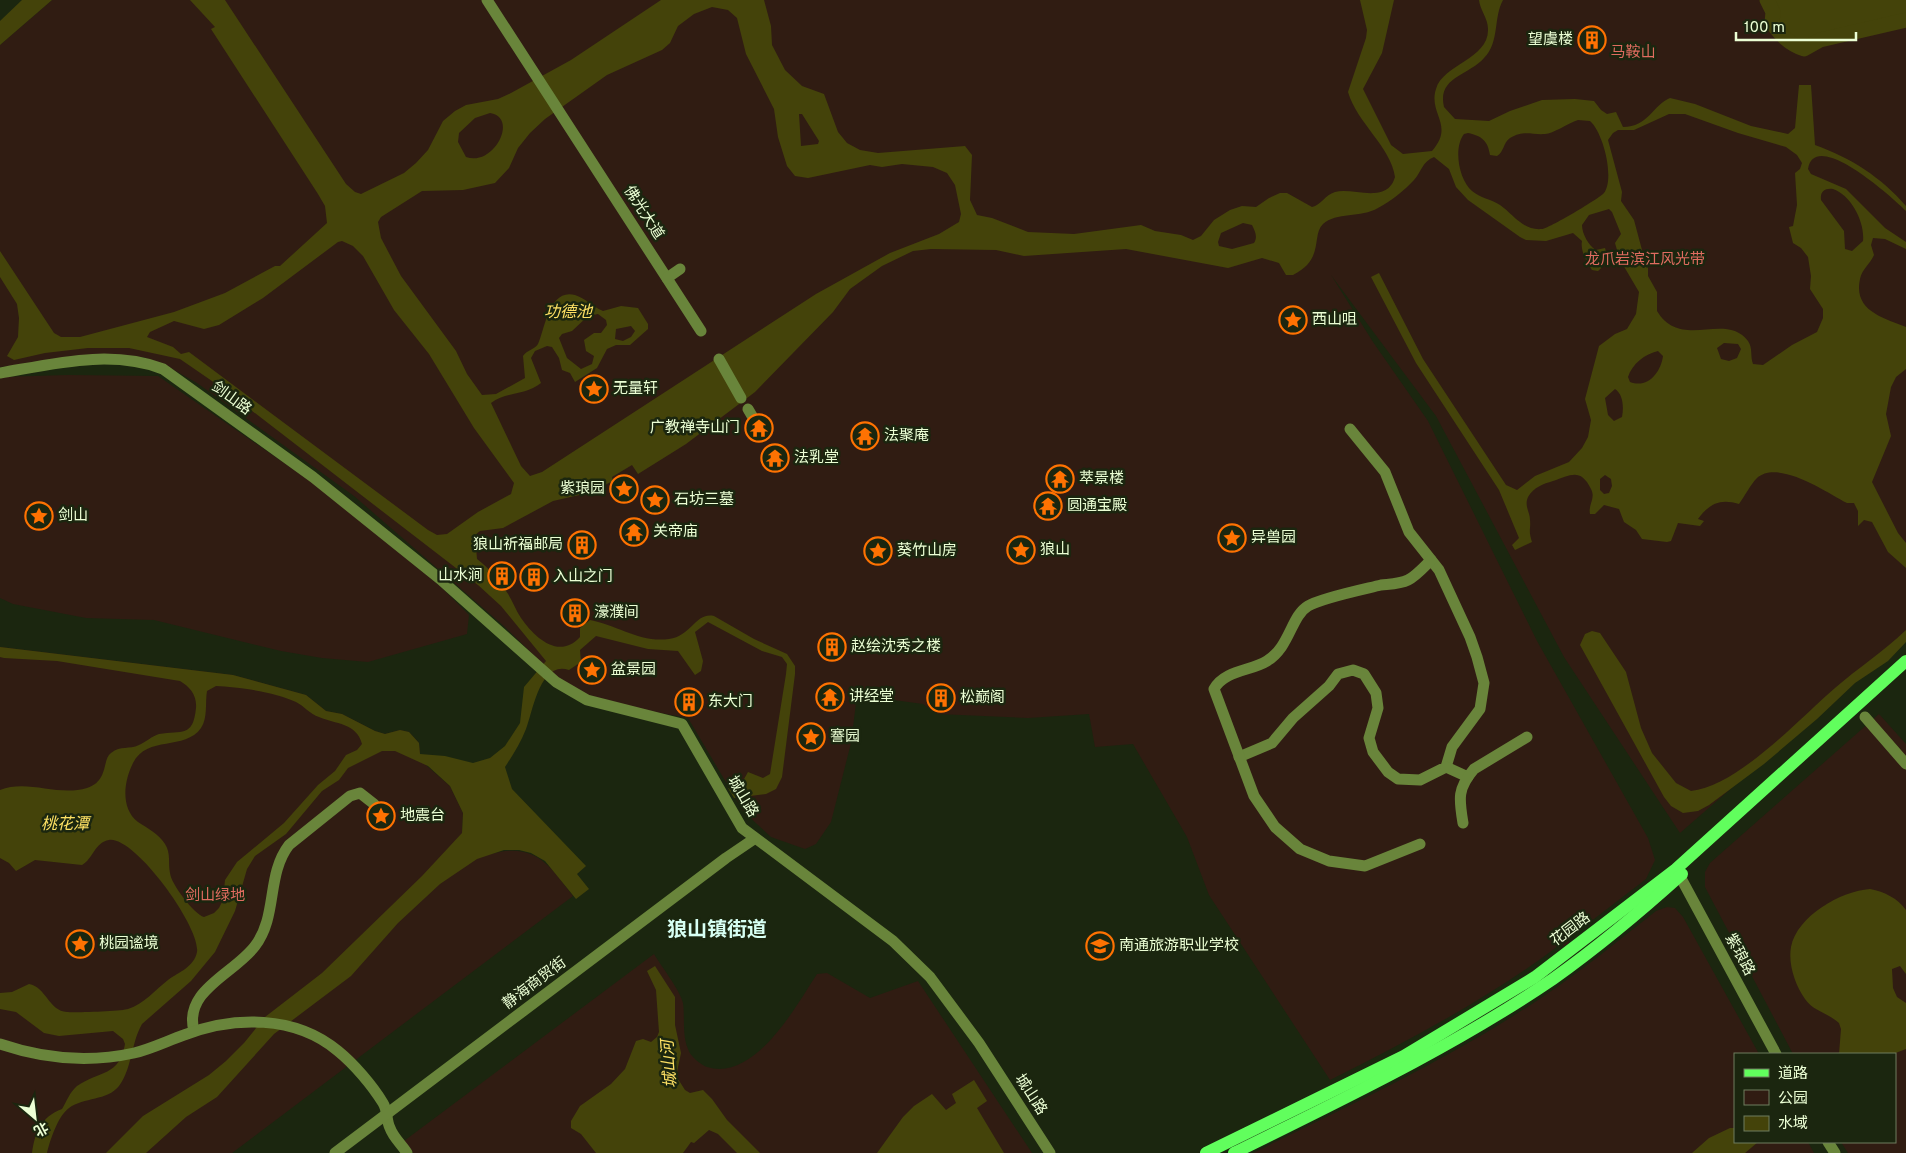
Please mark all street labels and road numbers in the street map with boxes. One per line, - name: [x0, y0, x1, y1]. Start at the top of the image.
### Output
- street label: 佛光大道: [619, 182, 668, 243]
- street label: 剑山路: [207, 377, 255, 420]
- street label: 城山路: [722, 773, 762, 821]
- street label: 花园路: [1547, 909, 1595, 951]
- street label: 紫琅路: [1720, 931, 1758, 979]
- street label: 静海商贸街: [499, 954, 571, 1014]
- street label: 城山路: [1010, 1071, 1050, 1119]

